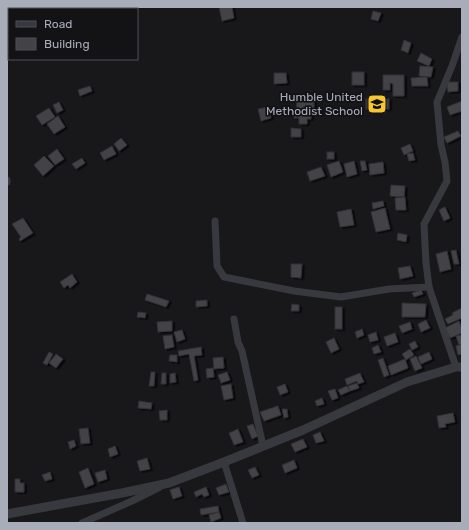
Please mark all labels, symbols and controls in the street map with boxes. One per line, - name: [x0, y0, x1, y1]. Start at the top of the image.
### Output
- legend: [8, 8, 138, 60]
- text: Road: [44, 17, 72, 31]
- text: Building: [44, 37, 90, 51]
- place label: Humble United Methodist School: [266, 90, 363, 118]
- school or university icon: Humble United Methodist School: [366, 93, 388, 115]

